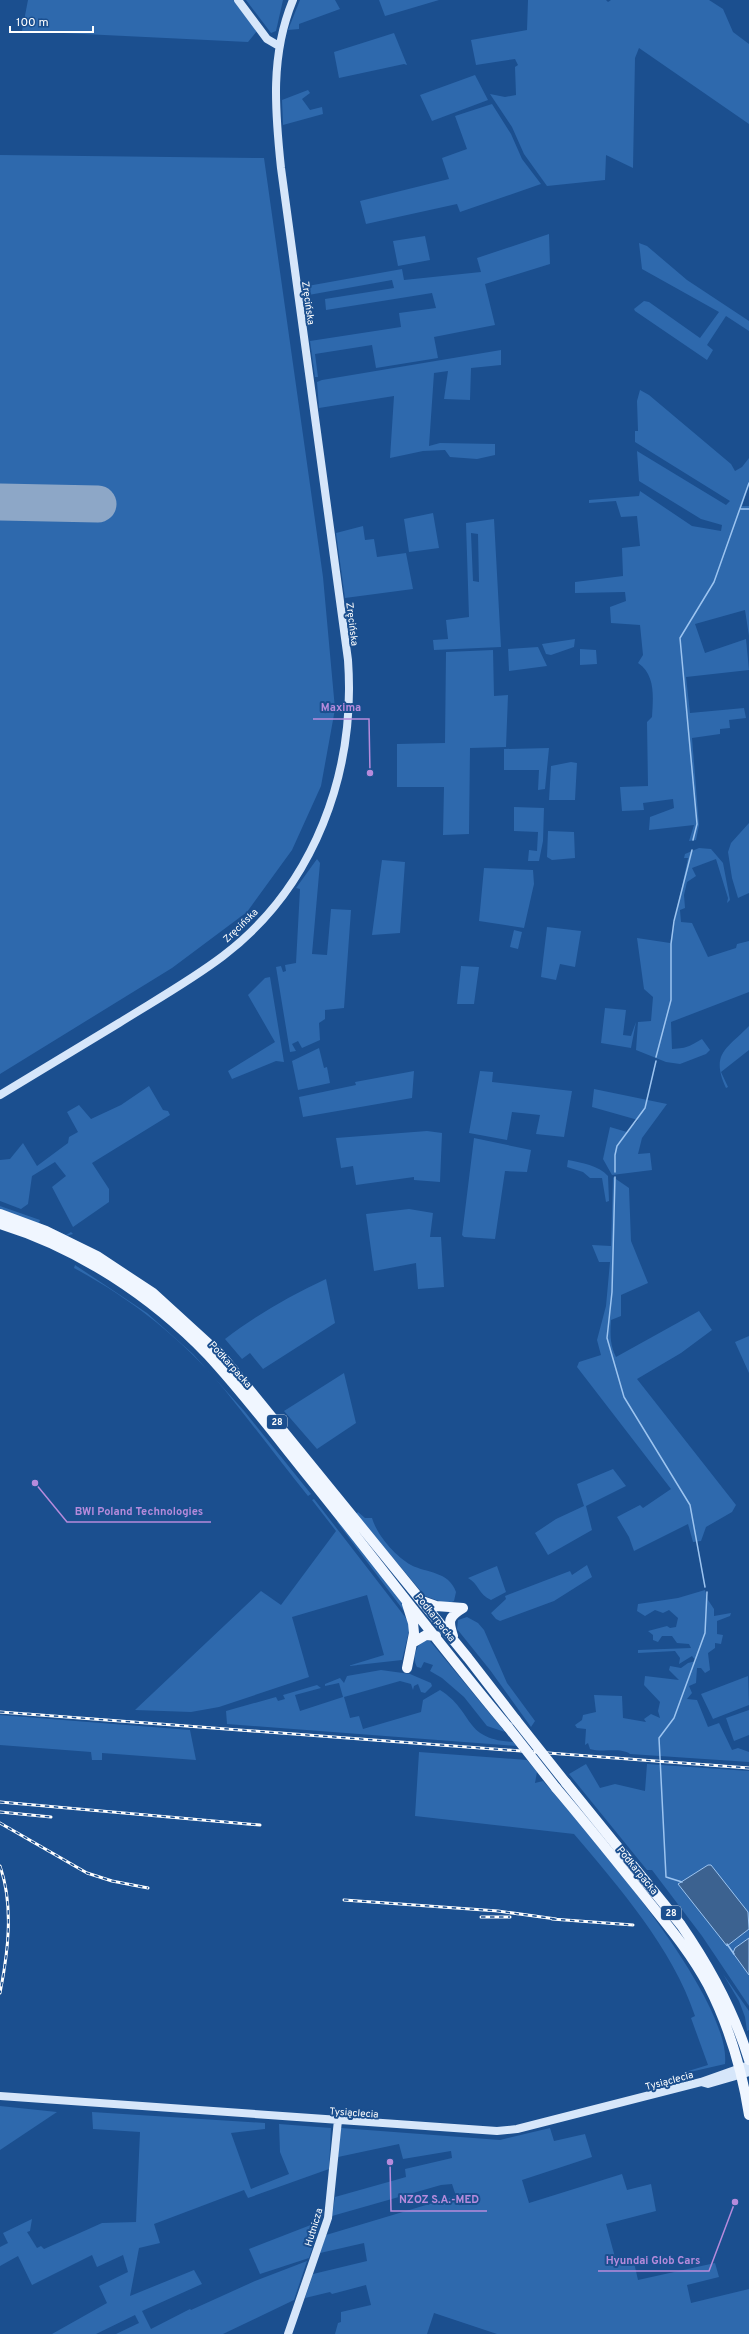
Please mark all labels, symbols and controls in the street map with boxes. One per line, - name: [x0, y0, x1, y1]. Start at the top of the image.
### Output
- scale bar: [10, 8, 93, 34]
- text: 100 m: [16, 15, 49, 31]
- street label: Zręcińska: [298, 281, 317, 326]
- street label: Zręcińska: [342, 602, 361, 647]
- callout: Maxima: [313, 696, 369, 719]
- text: Maxima: [321, 701, 361, 715]
- street label: Zręcińska: [221, 906, 261, 946]
- street label: Podkarpacka: [205, 1339, 254, 1391]
- road number: 28: [267, 1415, 287, 1429]
- callout: BWI Poland Technologies: [67, 1499, 211, 1522]
- text: BWI Poland Technologies: [75, 1505, 203, 1519]
- street label: Podkarpacka: [412, 1591, 458, 1645]
- street label: Podkarpacka: [613, 1844, 660, 1898]
- road number: 28: [661, 1906, 681, 1920]
- street label: Tysiąclecia: [644, 2069, 695, 2094]
- street label: Tysiąclecia: [329, 2105, 379, 2122]
- callout: NZOZ S.A.-MED: [391, 2188, 487, 2211]
- text: NZOZ S.A.-MED: [399, 2193, 479, 2207]
- street label: Hutnicza: [302, 2207, 326, 2248]
- callout: Hyundai Glob Cars: [598, 2248, 709, 2271]
- text: Hyundai Glob Cars: [606, 2254, 700, 2268]

